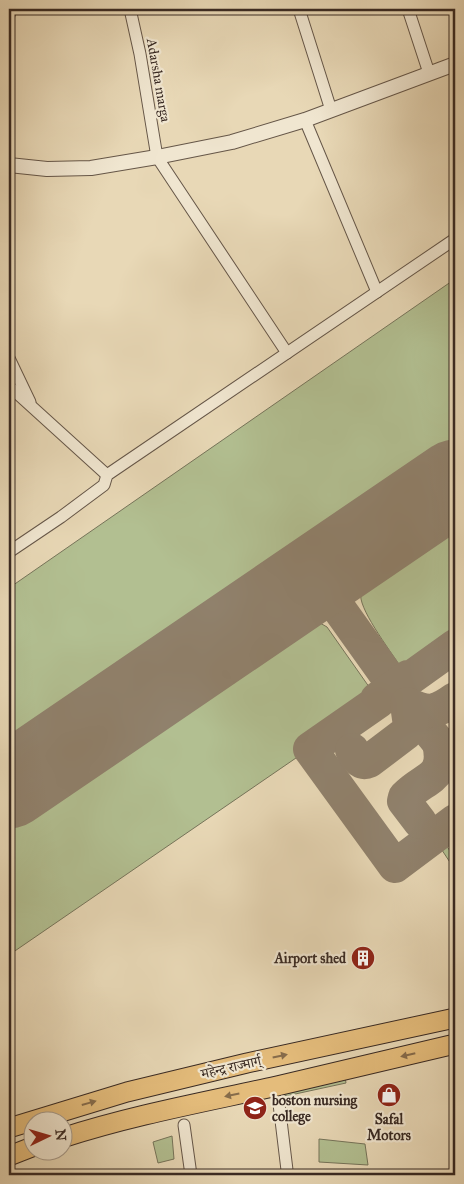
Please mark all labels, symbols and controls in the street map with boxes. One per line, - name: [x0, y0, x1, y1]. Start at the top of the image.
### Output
- street label: Adarsha marga: [143, 36, 174, 123]
- building icon: Airport shed: [350, 945, 376, 971]
- place label: Airport shed: [273, 950, 347, 968]
- street label: महेन्द्र राज्मार्ग्: [198, 1051, 265, 1084]
- one-way arrow: [273, 1051, 289, 1059]
- one-way arrow: [400, 1051, 415, 1059]
- shop icon: Safal Motors: [376, 1082, 402, 1108]
- one-way arrow: [225, 1091, 240, 1099]
- place label: boston nursing college: [271, 1092, 358, 1126]
- school or university icon: boston nursing college: [242, 1095, 268, 1121]
- one-way arrow: [81, 1098, 96, 1106]
- place label: Safal Motors: [367, 1111, 411, 1144]
- north arrow: [22, 1112, 72, 1162]
- text: N: [51, 1128, 69, 1142]

